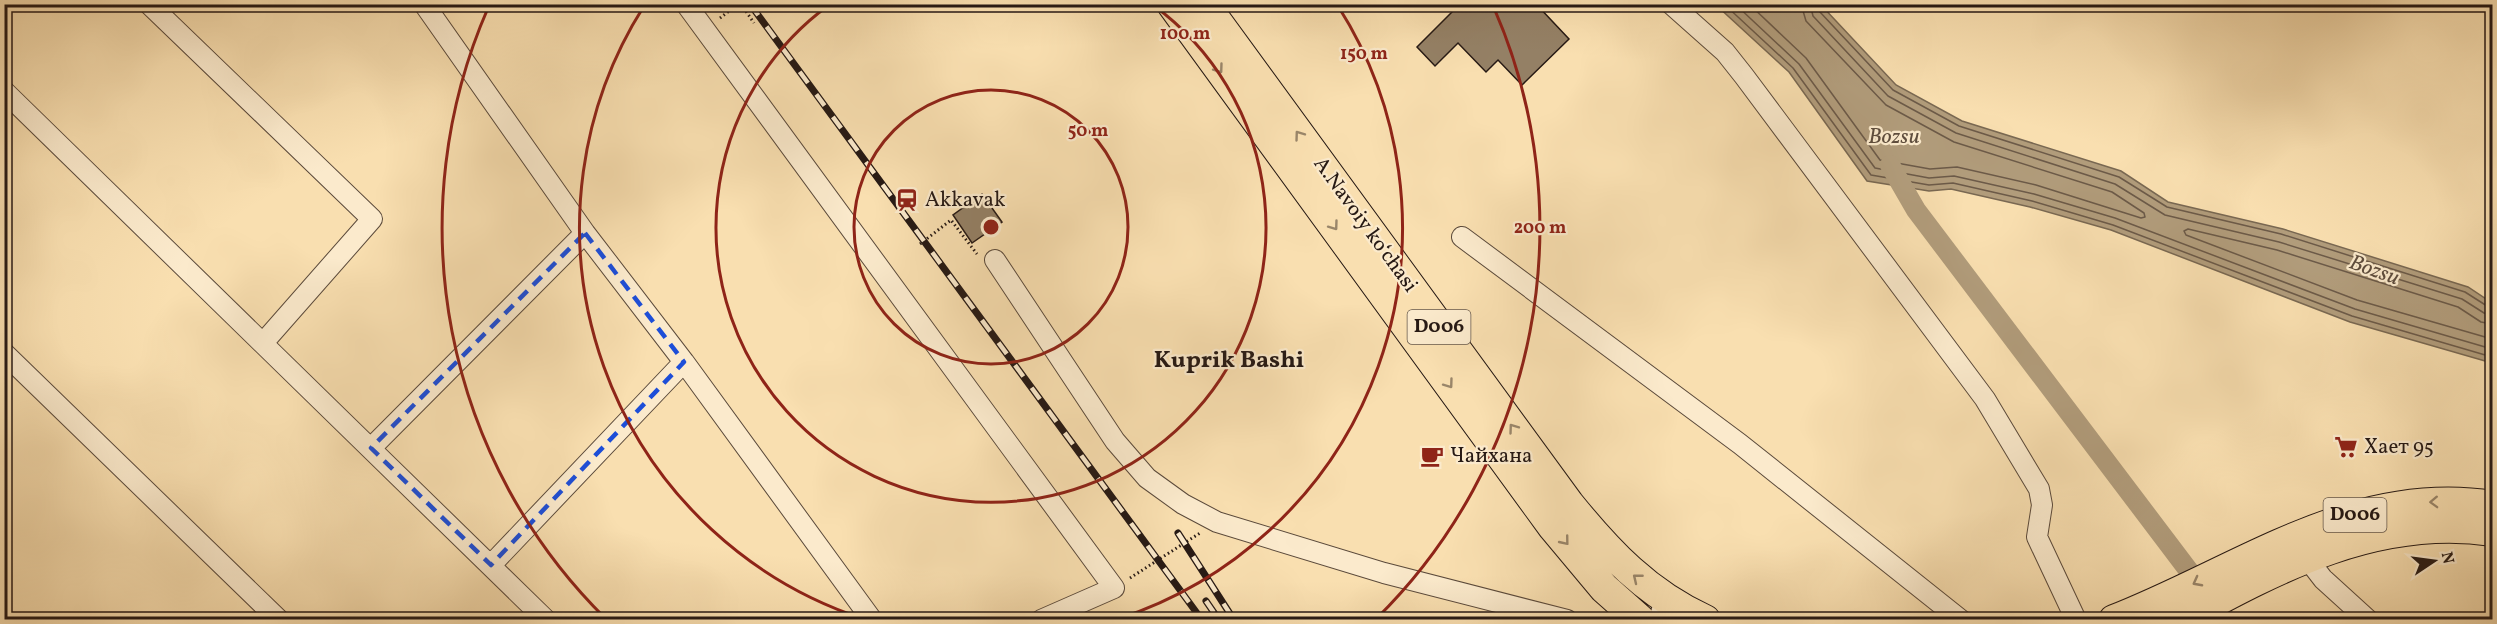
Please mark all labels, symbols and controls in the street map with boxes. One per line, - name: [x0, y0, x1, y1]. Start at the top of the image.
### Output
- text: 100 m: [1160, 22, 1210, 47]
- text: 150 m: [1340, 42, 1388, 67]
- one-way arrow: [1212, 62, 1223, 73]
- text: 50 m: [1068, 119, 1108, 144]
- water label: Bozsu: [1868, 122, 1920, 153]
- one-way arrow: [1295, 131, 1306, 142]
- street label: A.Navoiy ko‘chasi: [1306, 151, 1424, 299]
- place label: Akkavak: [925, 186, 1006, 215]
- station icon: Akkavak: [894, 187, 920, 213]
- text: 200 m: [1514, 216, 1566, 241]
- centre of rings: [981, 217, 1001, 237]
- one-way arrow: [1327, 220, 1338, 231]
- water label: Bozsu: [2345, 248, 2403, 294]
- road number: D006: [1408, 310, 1470, 344]
- district label: Kuprik Bashi: [1154, 344, 1304, 378]
- one-way arrow: [1442, 377, 1453, 388]
- one-way arrow: [1509, 424, 1520, 435]
- place label: Хает 95: [2364, 433, 2434, 462]
- supermarket icon: Хает 95: [2333, 434, 2359, 460]
- place label: Чайхана: [1450, 442, 1533, 471]
- cafe icon: Чайхана: [1419, 443, 1445, 469]
- one-way arrow: [2430, 496, 2439, 509]
- road number: D006: [2324, 498, 2386, 532]
- north arrow: [2404, 531, 2464, 591]
- one-way arrow: [1557, 534, 1568, 545]
- text: N: [2435, 550, 2459, 567]
- one-way arrow: [1633, 574, 1644, 585]
- one-way arrow: [2193, 575, 2204, 586]

